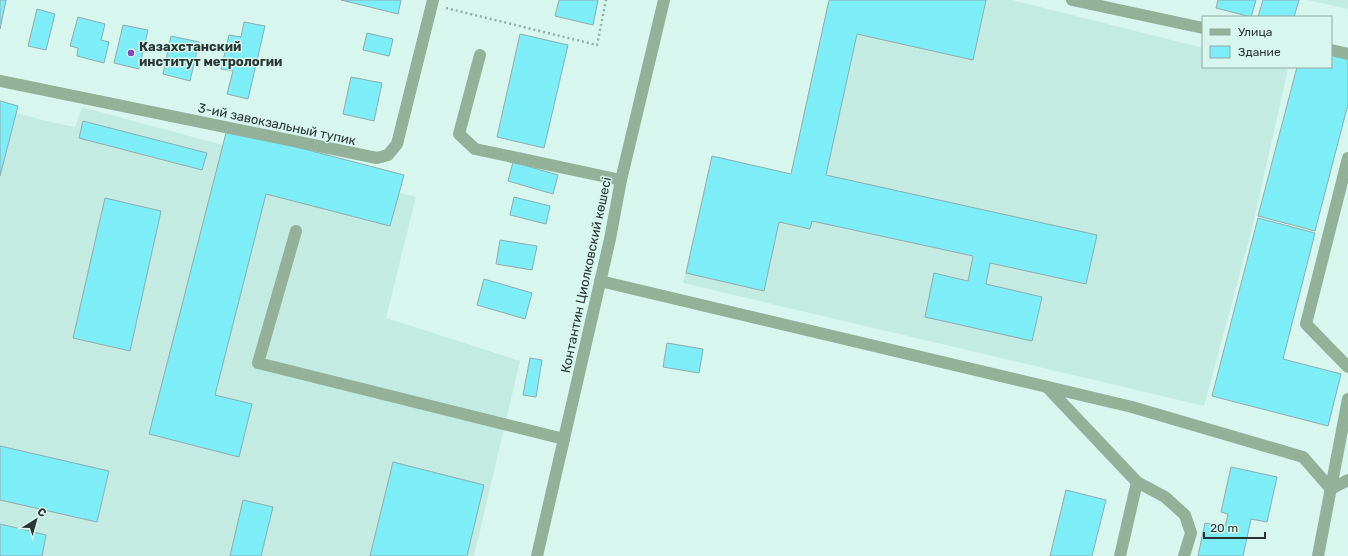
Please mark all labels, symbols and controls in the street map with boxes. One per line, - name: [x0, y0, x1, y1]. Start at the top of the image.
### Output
- legend: [1202, 16, 1332, 68]
- text: Улица: [1238, 25, 1272, 39]
- place label: Казахстанский институт метрологии: [139, 39, 282, 69]
- text: Здание: [1238, 45, 1281, 59]
- marker: Казахстанский институт метрологии: [126, 48, 136, 58]
- street label: 3-ий завокзальный тупик: [197, 100, 357, 148]
- street label: Контантин Циолковский көшесі: [558, 176, 614, 374]
- north arrow: [16, 500, 56, 540]
- text: С: [35, 505, 49, 520]
- scale bar: [1204, 514, 1265, 540]
- text: 20 m: [1210, 521, 1238, 535]

